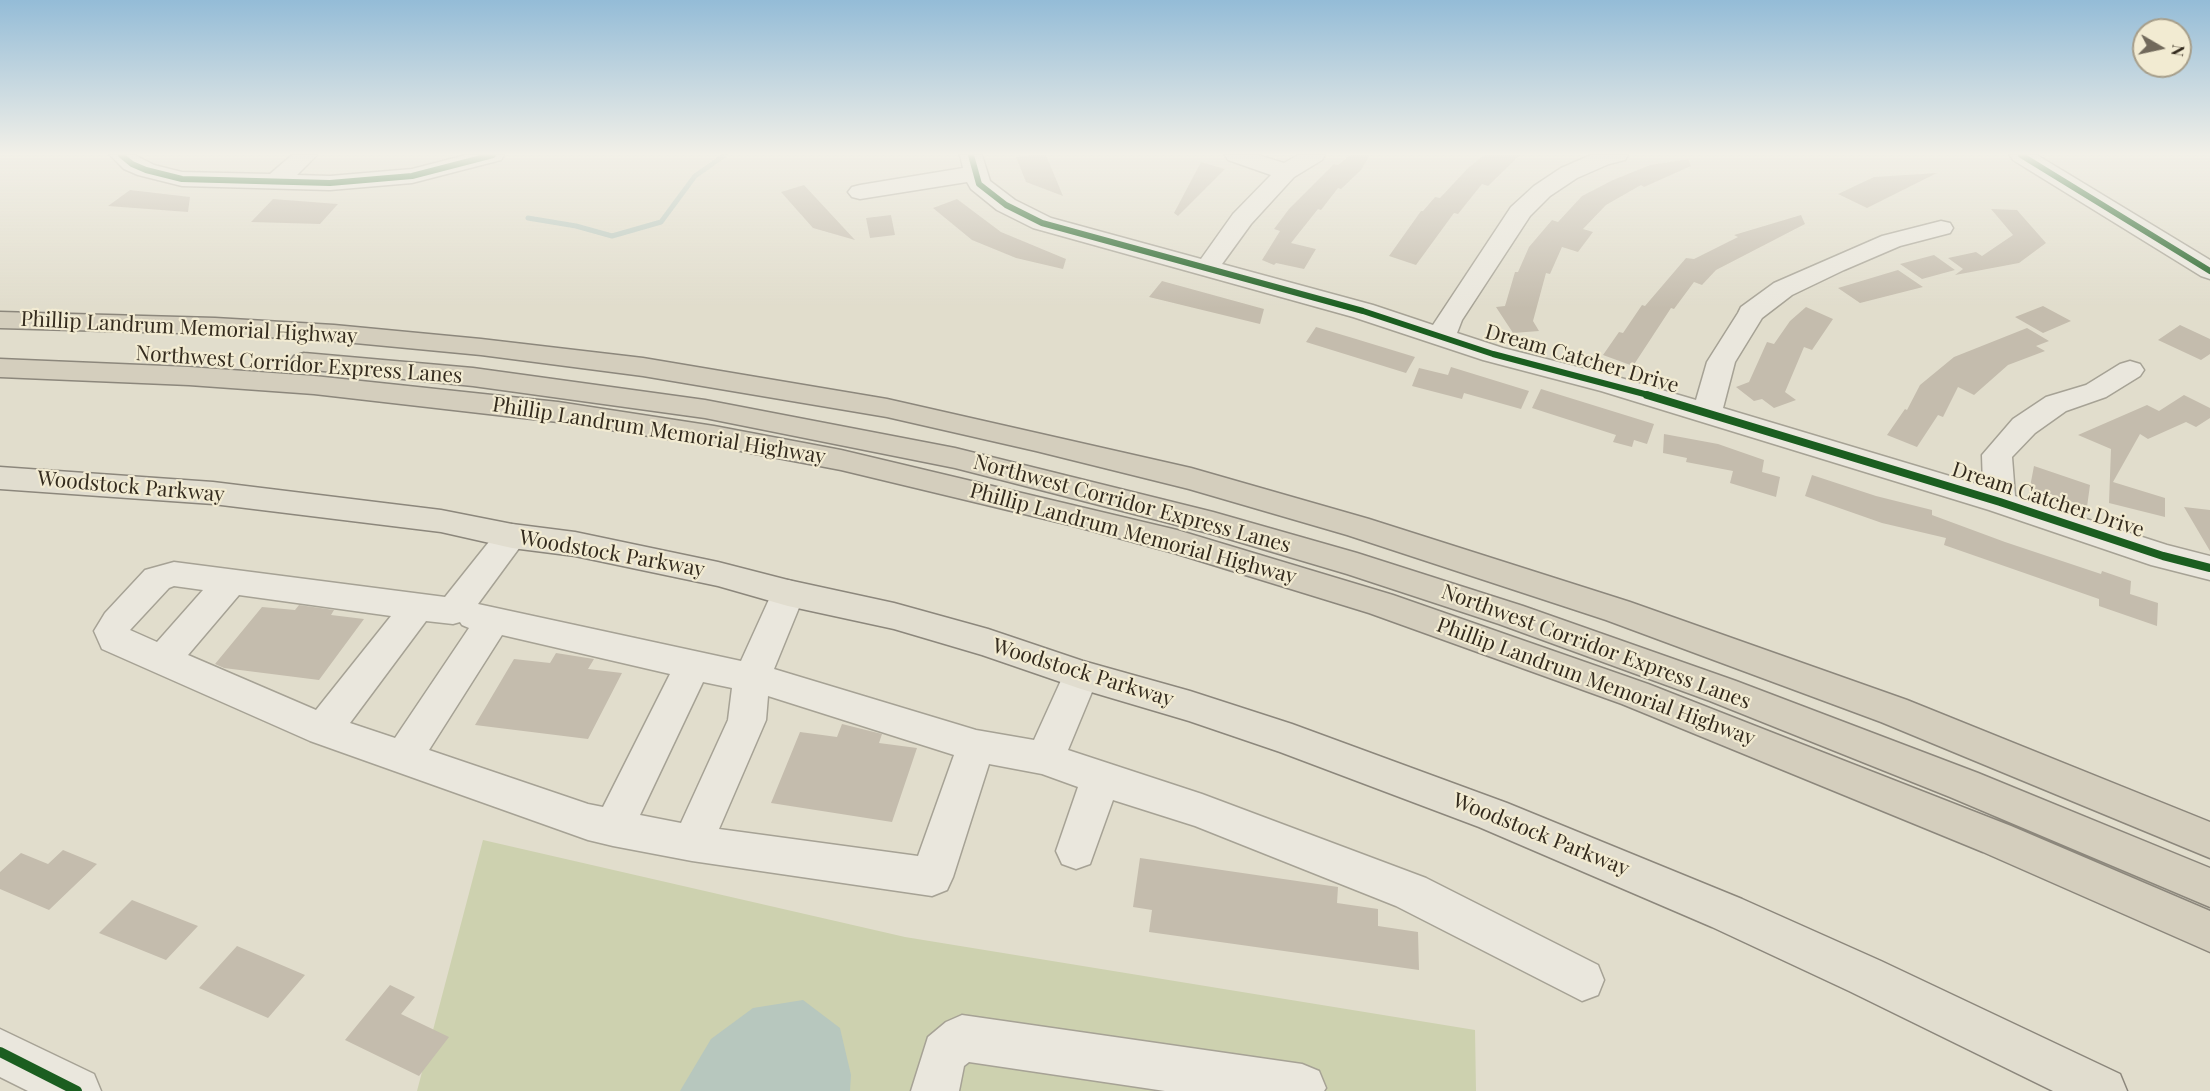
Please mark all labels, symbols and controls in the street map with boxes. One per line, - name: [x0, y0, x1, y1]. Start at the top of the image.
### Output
- north arrow: [2132, 18, 2192, 78]
- text: N: [2167, 43, 2190, 58]
- street label: Phillip Landrum Memorial Highway: [20, 307, 358, 349]
- street label: Dream Catcher Drive: [1482, 319, 1682, 399]
- street label: Northwest Corridor Express Lanes: [135, 341, 463, 389]
- street label: Phillip Landrum Memorial Highway: [490, 392, 828, 470]
- street label: Northwest Corridor Express Lanes: [971, 449, 1293, 559]
- street label: Dream Catcher Drive: [1949, 457, 2147, 543]
- street label: Woodstock Parkway: [36, 466, 226, 508]
- street label: Phillip Landrum Memorial Highway: [967, 478, 1299, 590]
- street label: Woodstock Parkway: [517, 525, 707, 583]
- street label: Northwest Corridor Express Lanes: [1438, 579, 1754, 715]
- street label: Phillip Landrum Memorial Highway: [1433, 612, 1759, 752]
- street label: Woodstock Parkway: [989, 633, 1177, 713]
- street label: Woodstock Parkway: [1449, 788, 1633, 882]

